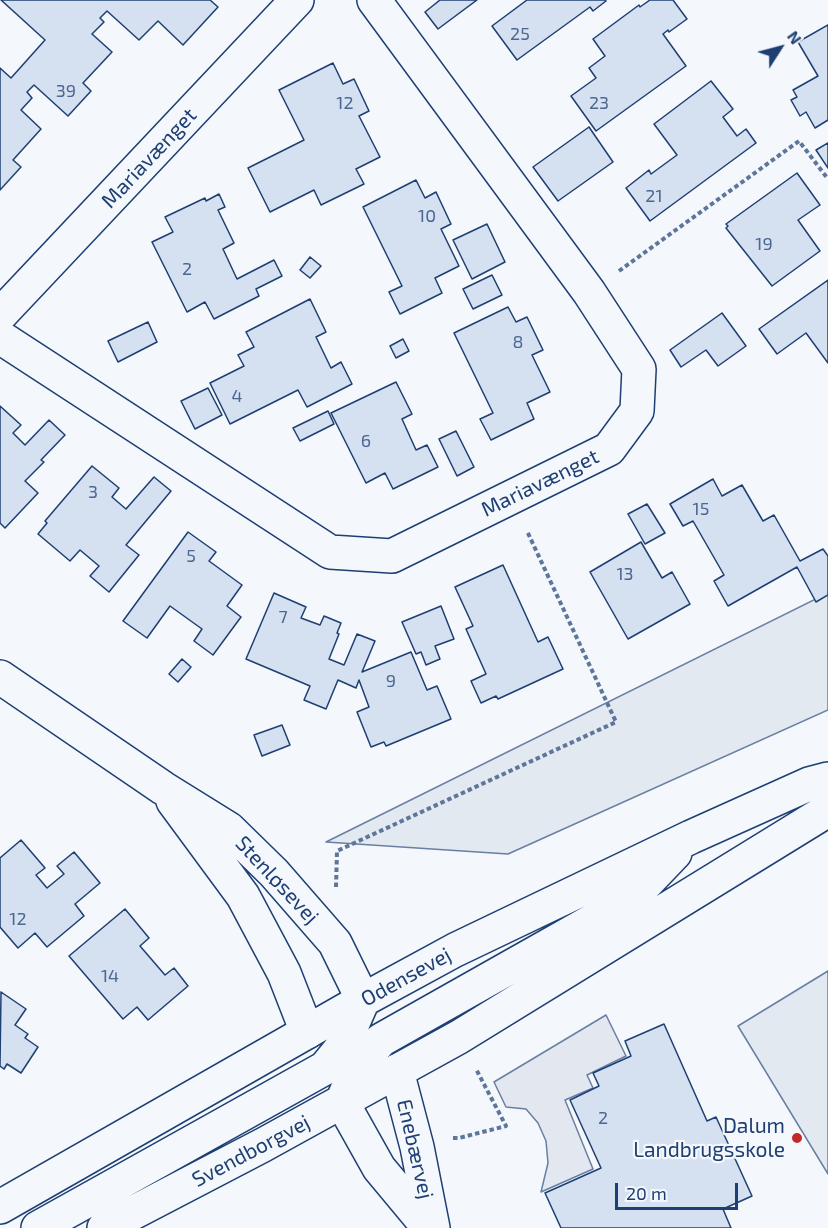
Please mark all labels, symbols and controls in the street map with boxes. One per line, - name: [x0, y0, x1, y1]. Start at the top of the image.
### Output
- north arrow: [750, 18, 810, 78]
- house number: 25: [510, 23, 530, 45]
- text: N: [784, 27, 806, 47]
- house number: 39: [56, 80, 76, 102]
- house number: 12: [336, 92, 354, 114]
- house number: 23: [589, 92, 609, 114]
- street label: Mariavænget: [96, 103, 202, 213]
- house number: 21: [645, 185, 663, 207]
- house number: 10: [418, 205, 436, 227]
- house number: 19: [755, 233, 773, 255]
- house number: 2: [182, 258, 192, 280]
- house number: 8: [513, 331, 523, 353]
- house number: 4: [231, 385, 243, 407]
- house number: 6: [361, 430, 371, 452]
- street label: Mariavænget: [477, 444, 603, 522]
- house number: 3: [88, 481, 98, 503]
- house number: 15: [693, 498, 709, 520]
- house number: 5: [186, 545, 196, 567]
- house number: 13: [616, 563, 634, 585]
- house number: 7: [278, 606, 288, 628]
- house number: 9: [386, 670, 396, 692]
- street label: Stenløsevej: [230, 831, 324, 929]
- house number: 12: [9, 908, 27, 930]
- street label: Odensevej: [357, 942, 455, 1012]
- house number: 14: [101, 965, 119, 987]
- street label: Enebærvej: [391, 1097, 439, 1201]
- house number: 2: [598, 1107, 608, 1129]
- street label: Svendborgvej: [188, 1109, 314, 1193]
- place label: Dalum Landbrugsskole: [633, 1113, 785, 1163]
- marker: Dalum Landbrugsskole: [790, 1131, 804, 1145]
- scale bar: [618, 1171, 741, 1209]
- text: 20 m: [626, 1182, 667, 1204]

